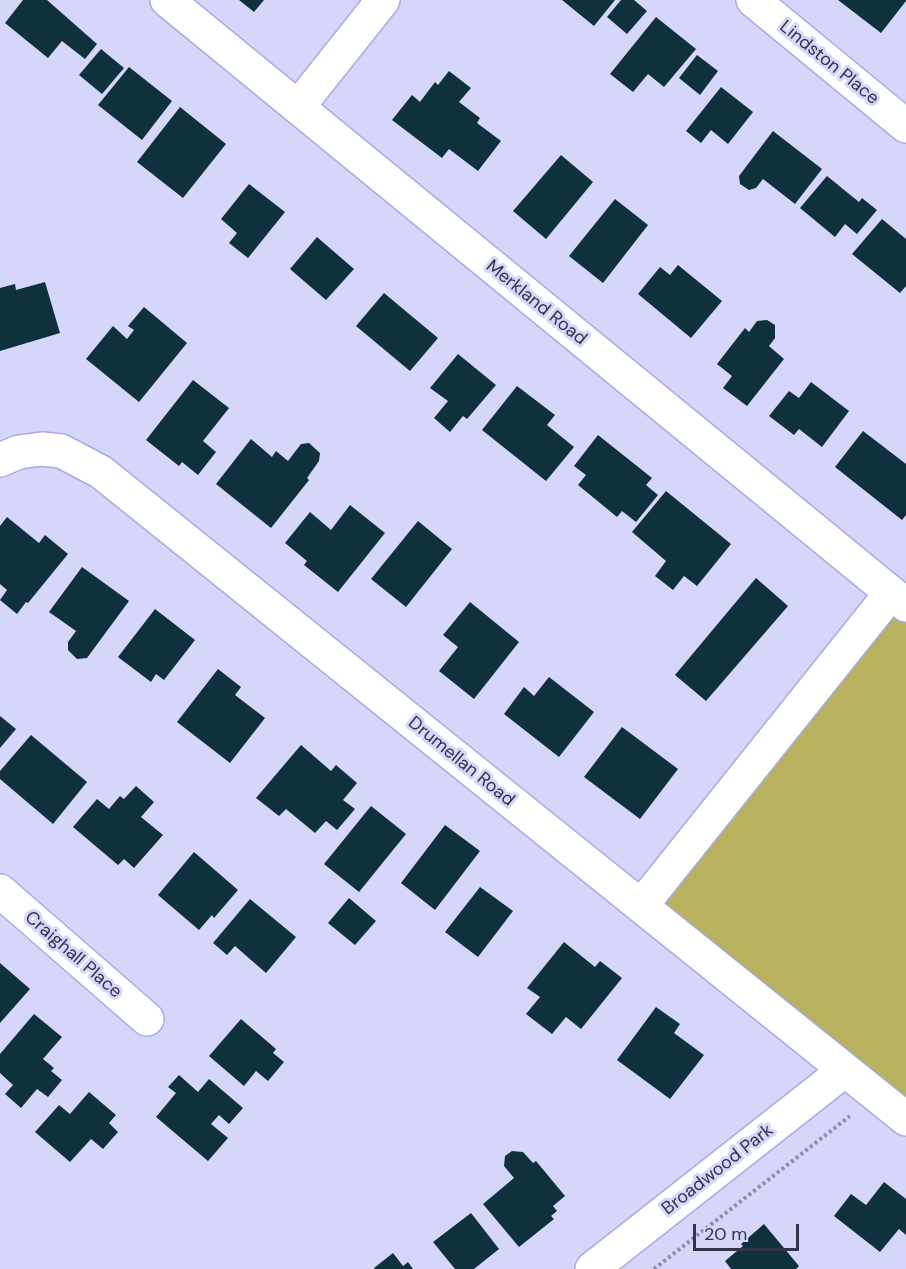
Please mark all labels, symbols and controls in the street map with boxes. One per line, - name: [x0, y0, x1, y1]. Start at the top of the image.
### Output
- street label: Lindston Place: [775, 16, 883, 110]
- street label: Merkland Road: [481, 256, 591, 350]
- street label: Drumellan Road: [404, 713, 518, 811]
- street label: Craighall Place: [20, 907, 126, 1003]
- street label: Broadwood Park: [658, 1120, 778, 1220]
- scale bar: [696, 1212, 802, 1250]
- text: 20 m: [704, 1222, 747, 1246]

